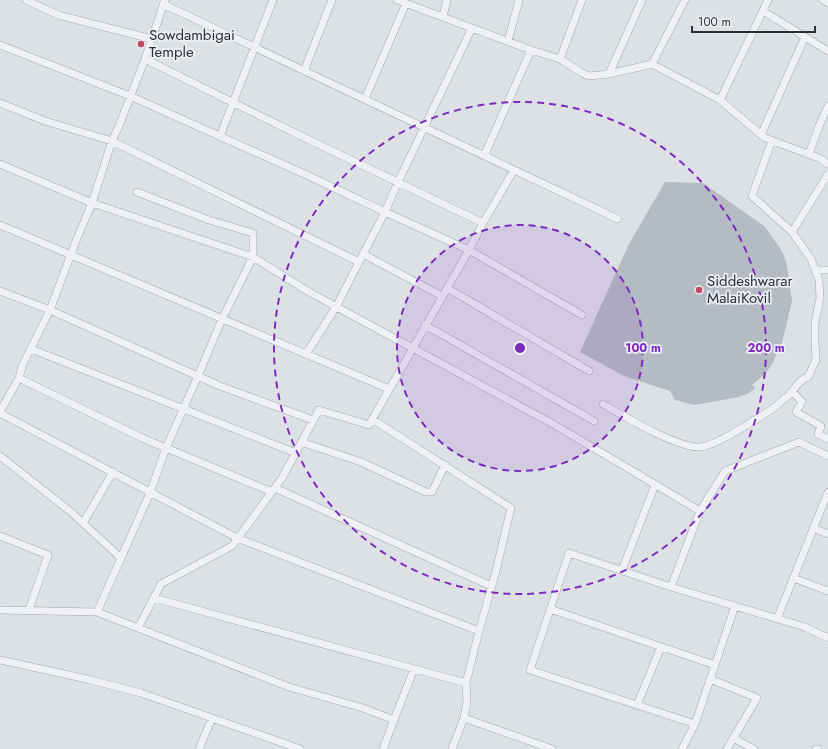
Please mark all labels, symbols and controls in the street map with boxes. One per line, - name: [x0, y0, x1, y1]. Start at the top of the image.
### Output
- scale bar: [692, 8, 815, 34]
- text: 100 m: [698, 13, 731, 31]
- place label: Sowdambigai Temple: [149, 24, 235, 63]
- marker: Sowdambigai Temple: [136, 39, 146, 49]
- place label: Siddeshwarar MalaiKovil: [707, 270, 794, 309]
- marker: Siddeshwarar MalaiKovil: [694, 285, 704, 295]
- text: 100 m: [625, 339, 661, 357]
- text: 200 m: [747, 339, 785, 357]
- centre of rings: [513, 341, 527, 355]

